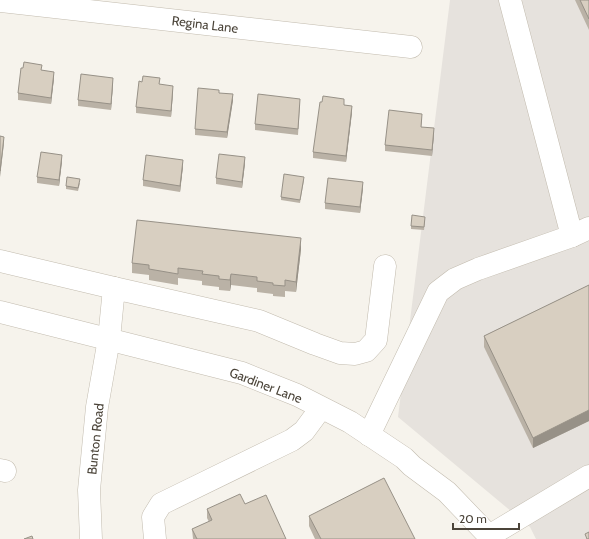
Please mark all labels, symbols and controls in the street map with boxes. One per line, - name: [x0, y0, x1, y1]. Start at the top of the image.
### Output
- street label: Regina Lane: [171, 12, 239, 36]
- street label: Gardiner Lane: [227, 364, 305, 406]
- street label: Bunton Road: [83, 403, 107, 475]
- scale bar: [453, 505, 519, 531]
- text: 20 m: [459, 511, 487, 526]

